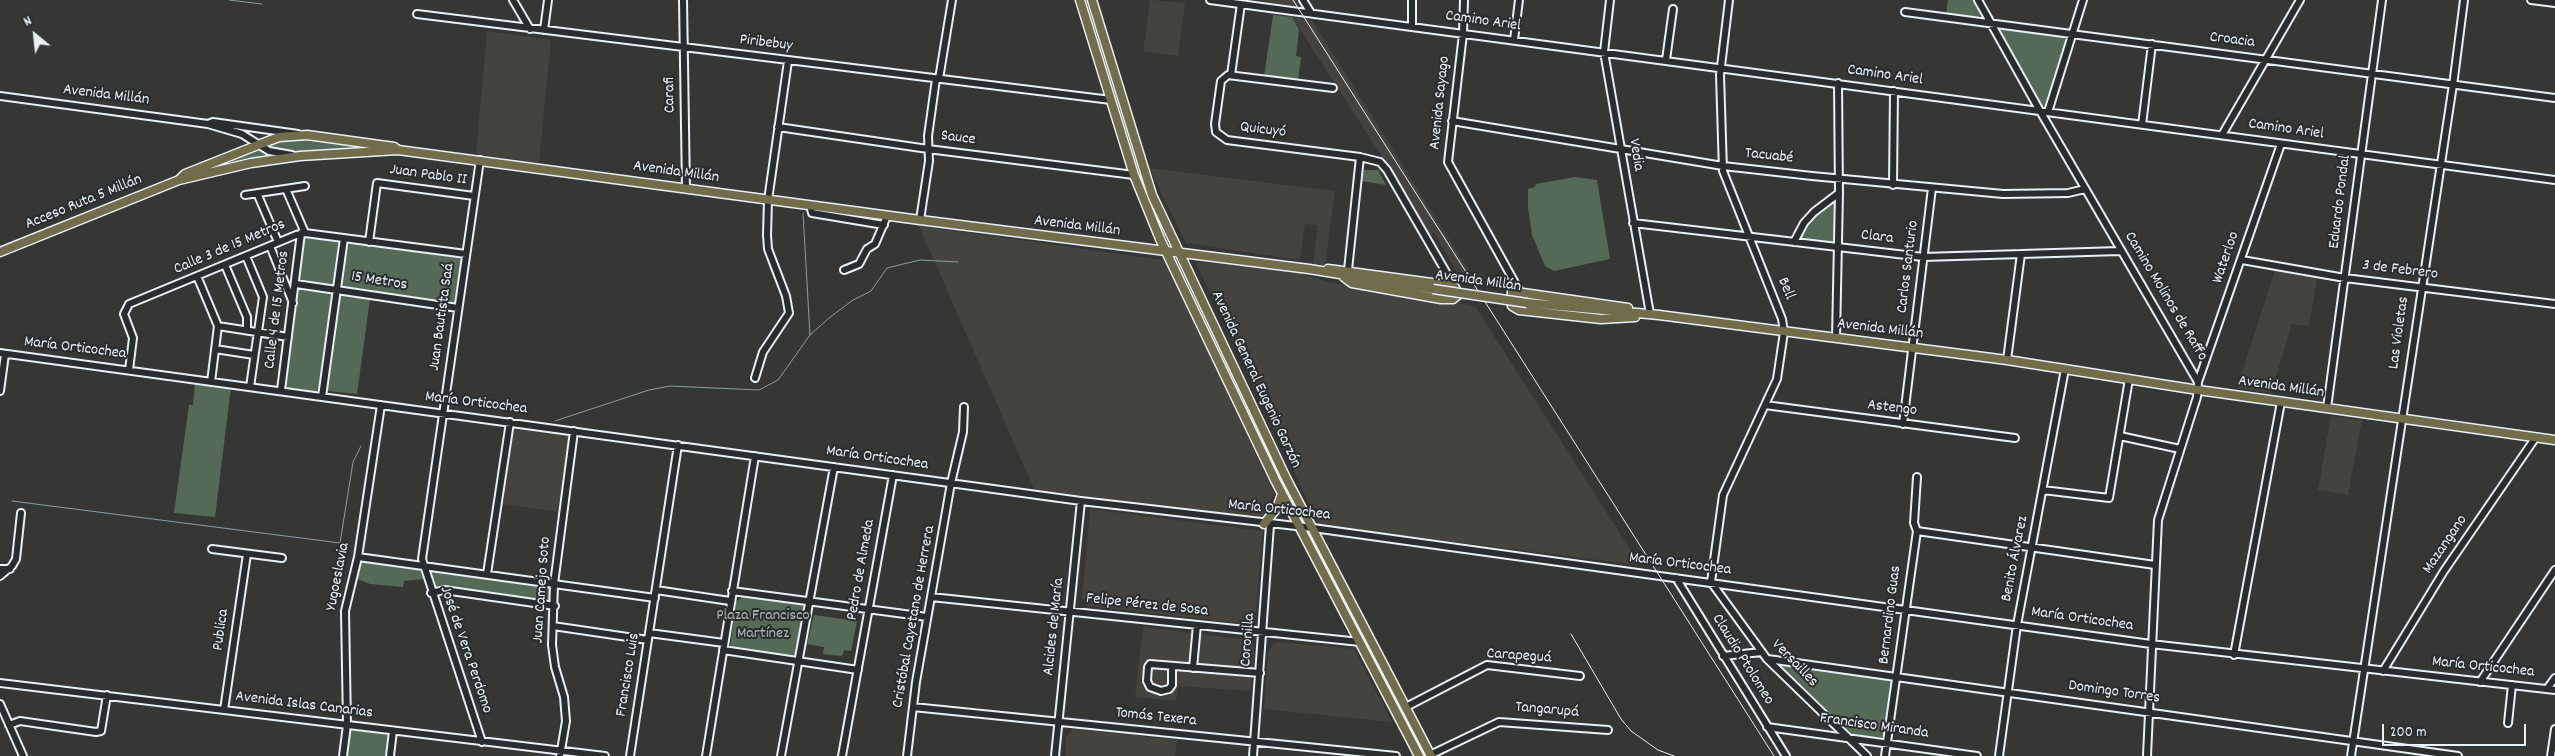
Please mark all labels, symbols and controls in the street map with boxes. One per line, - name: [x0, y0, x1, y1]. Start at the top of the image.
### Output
- street label: Camino Ariel: [1444, 7, 1522, 37]
- north arrow: [10, 10, 60, 60]
- text: N: [20, 11, 36, 32]
- street label: Croacia: [2208, 29, 2256, 53]
- street label: Piribebuy: [738, 31, 794, 57]
- street label: Avenida Sayago: [1427, 55, 1455, 151]
- street label: Camino Ariel: [1846, 61, 1924, 91]
- street label: Carafi: [661, 77, 681, 113]
- street label: Avenida Millán: [62, 81, 150, 111]
- street label: Camino Ariel: [2247, 115, 2325, 145]
- street label: Quicuyó: [1239, 119, 1287, 143]
- street label: Sauce: [939, 127, 977, 151]
- street label: Vedia: [1623, 137, 1647, 173]
- street label: Tacuabé: [1744, 145, 1794, 169]
- street label: Eduardo Pondal: [2326, 154, 2356, 250]
- street label: Avenida Millán: [632, 157, 720, 189]
- street label: Juan Pablo II: [388, 161, 468, 191]
- street label: Acceso Ruta 5 Millán: [23, 171, 145, 235]
- street label: Avenida Millán: [1033, 212, 1121, 242]
- street label: Calle 3 de 15 Metros: [171, 216, 289, 280]
- street label: Carlos Santurio: [1894, 219, 1924, 315]
- street label: Clara: [1860, 226, 1894, 250]
- street label: Camino Molinos de Raffo: [2119, 229, 2211, 365]
- street label: Waterloo: [2209, 230, 2245, 286]
- street label: Calle 4 de 15 Metros: [261, 250, 295, 370]
- street label: 3 de Febrero: [2361, 257, 2439, 285]
- street label: Juan Bautista Saá: [426, 262, 460, 372]
- street label: Avenida Millán: [1434, 266, 1522, 298]
- street label: 15 Metros: [350, 268, 408, 296]
- street label: Bell: [1772, 275, 1798, 303]
- street label: Avenida General Eugenio Garzón: [1205, 288, 1305, 472]
- street label: Las Violetas: [2385, 295, 2415, 371]
- street label: Avenida Millán: [1836, 315, 1924, 345]
- street label: María Orticochea: [23, 333, 127, 365]
- street label: Avenida Millán: [2237, 372, 2325, 404]
- street label: María Orticochea: [424, 388, 528, 420]
- street label: Astengo: [1866, 396, 1918, 422]
- street label: María Orticochea: [825, 442, 929, 476]
- street label: María Orticochea: [1227, 496, 1331, 526]
- street label: Mazangano: [2419, 512, 2473, 578]
- street label: Benito Álvarez: [1998, 514, 2034, 604]
- street label: Pedro de Almeda: [844, 518, 880, 622]
- street label: Cristóbal Cayetano de Herrera: [890, 524, 940, 710]
- street label: Juan Camejo Soto: [530, 536, 556, 644]
- street label: Yugoeslavia: [323, 541, 355, 613]
- street label: María Orticochea: [1628, 549, 1732, 581]
- street label: Bernardino Guas: [1875, 565, 1907, 665]
- street label: Alcides de María: [1040, 577, 1070, 677]
- street label: José de Vera Perdomo: [434, 584, 496, 716]
- street label: Felipe Pérez de Sosa: [1085, 590, 1209, 622]
- street label: María Orticochea: [2030, 603, 2134, 637]
- park label: Plaza Francisco Martínez: [716, 607, 810, 645]
- street label: Publica: [210, 608, 234, 652]
- street label: Claudio Ptolomeo: [1706, 611, 1778, 709]
- street label: Coronilla: [1238, 613, 1260, 667]
- street label: Francisco Luis: [613, 632, 645, 718]
- street label: Versailles: [1767, 636, 1821, 692]
- street label: Carapeguá: [1486, 645, 1552, 669]
- street label: María Orticochea: [2431, 653, 2535, 683]
- street label: Domingo Torres: [2067, 677, 2161, 709]
- street label: Avenida Islas Canarias: [234, 688, 374, 724]
- street label: Tangarupá: [1514, 699, 1580, 723]
- street label: Tomás Texera: [1115, 704, 1197, 732]
- street label: Francisco Miranda: [1818, 710, 1930, 744]
- scale bar: [2385, 714, 2529, 746]
- text: 200 m: [2390, 722, 2427, 744]

